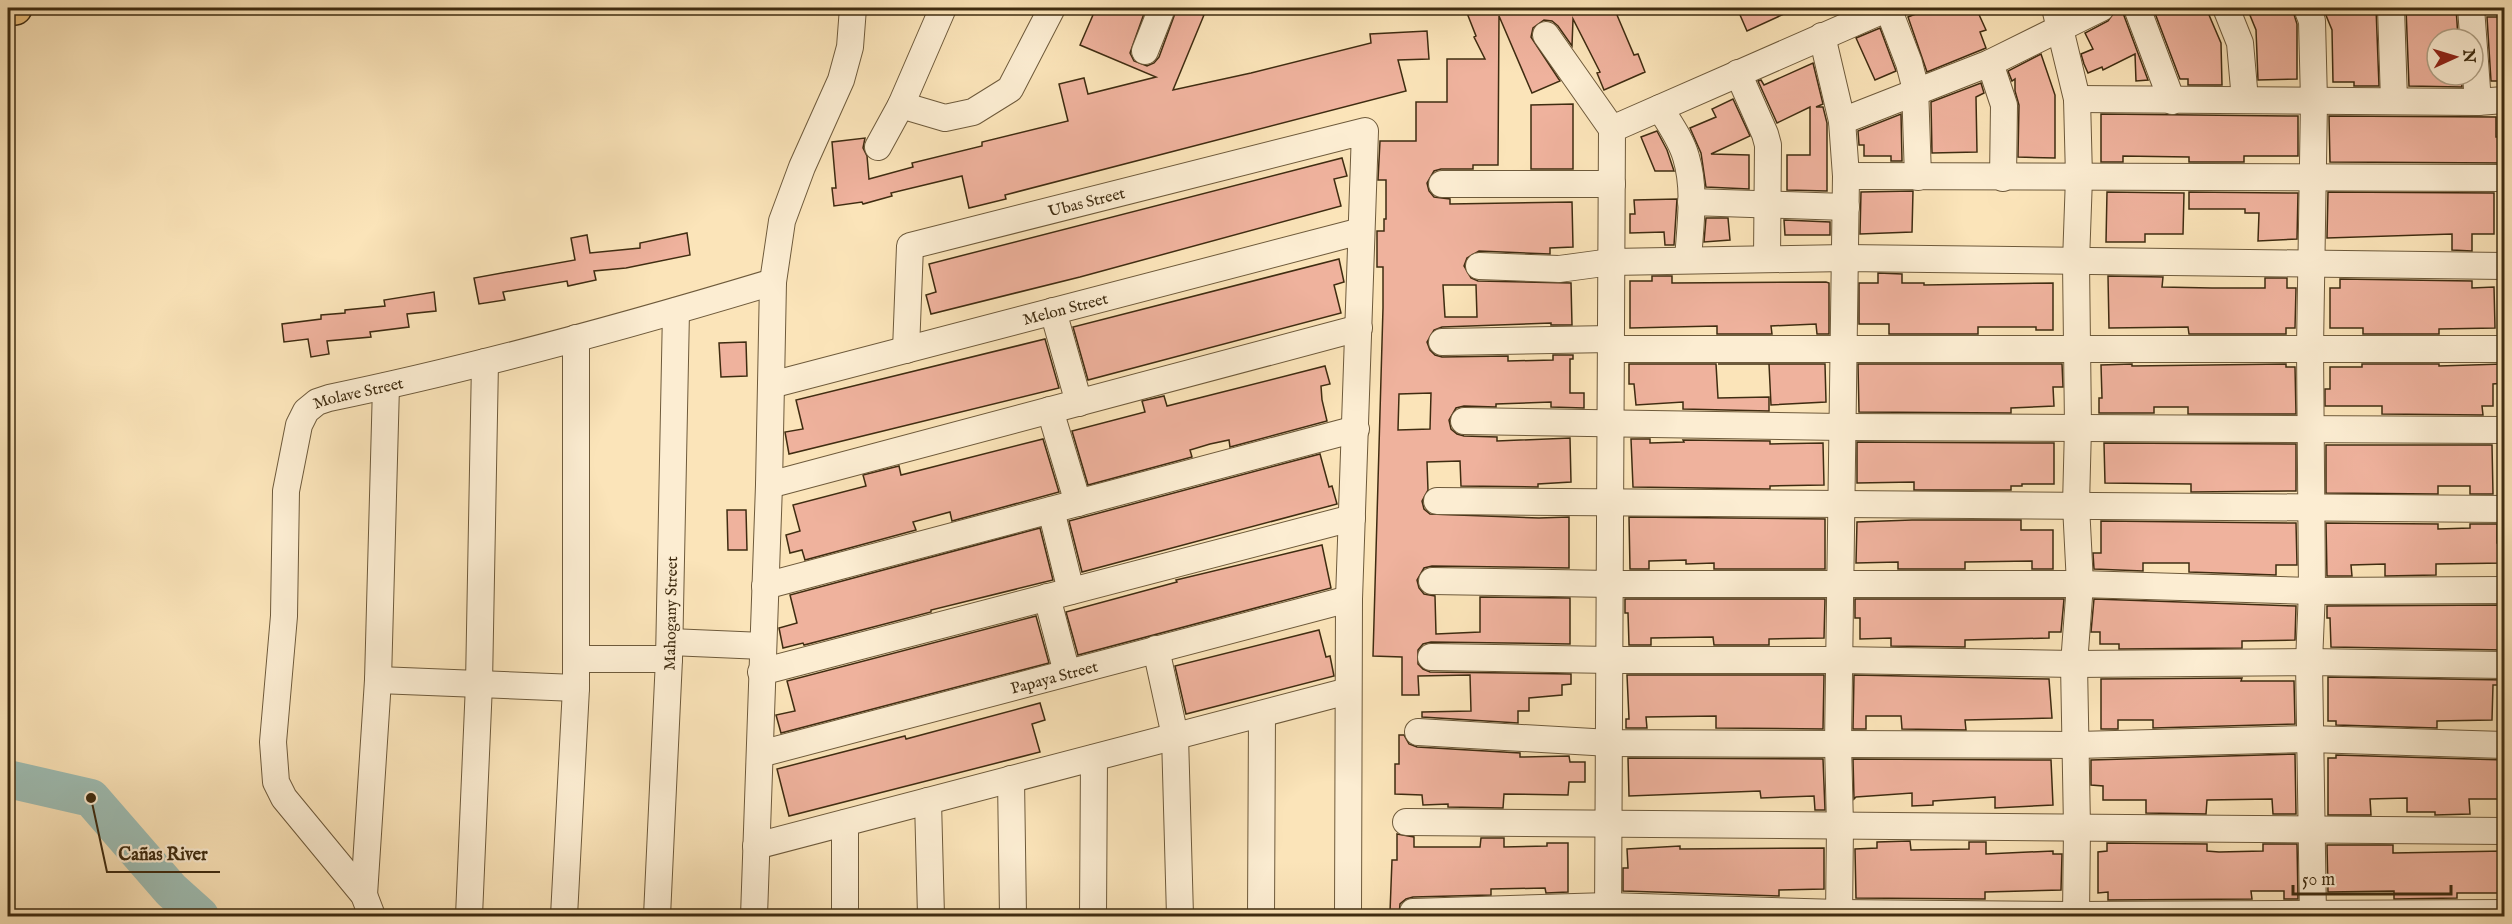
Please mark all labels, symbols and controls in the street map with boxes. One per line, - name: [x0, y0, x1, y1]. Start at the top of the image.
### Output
- north arrow: [2425, 27, 2485, 87]
- text: N: [2457, 47, 2478, 64]
- street label: Ubas Street: [1046, 184, 1128, 223]
- street label: Melon Street: [1021, 289, 1111, 331]
- street label: Molave Street: [311, 374, 406, 415]
- street label: Mahogany Street: [660, 556, 683, 671]
- street label: Papaya Street: [1009, 657, 1101, 700]
- callout: Cañas River: [107, 836, 220, 872]
- text: Cañas River: [118, 844, 208, 867]
- scale bar: [2293, 858, 2450, 896]
- text: 50 m: [2302, 869, 2335, 892]

